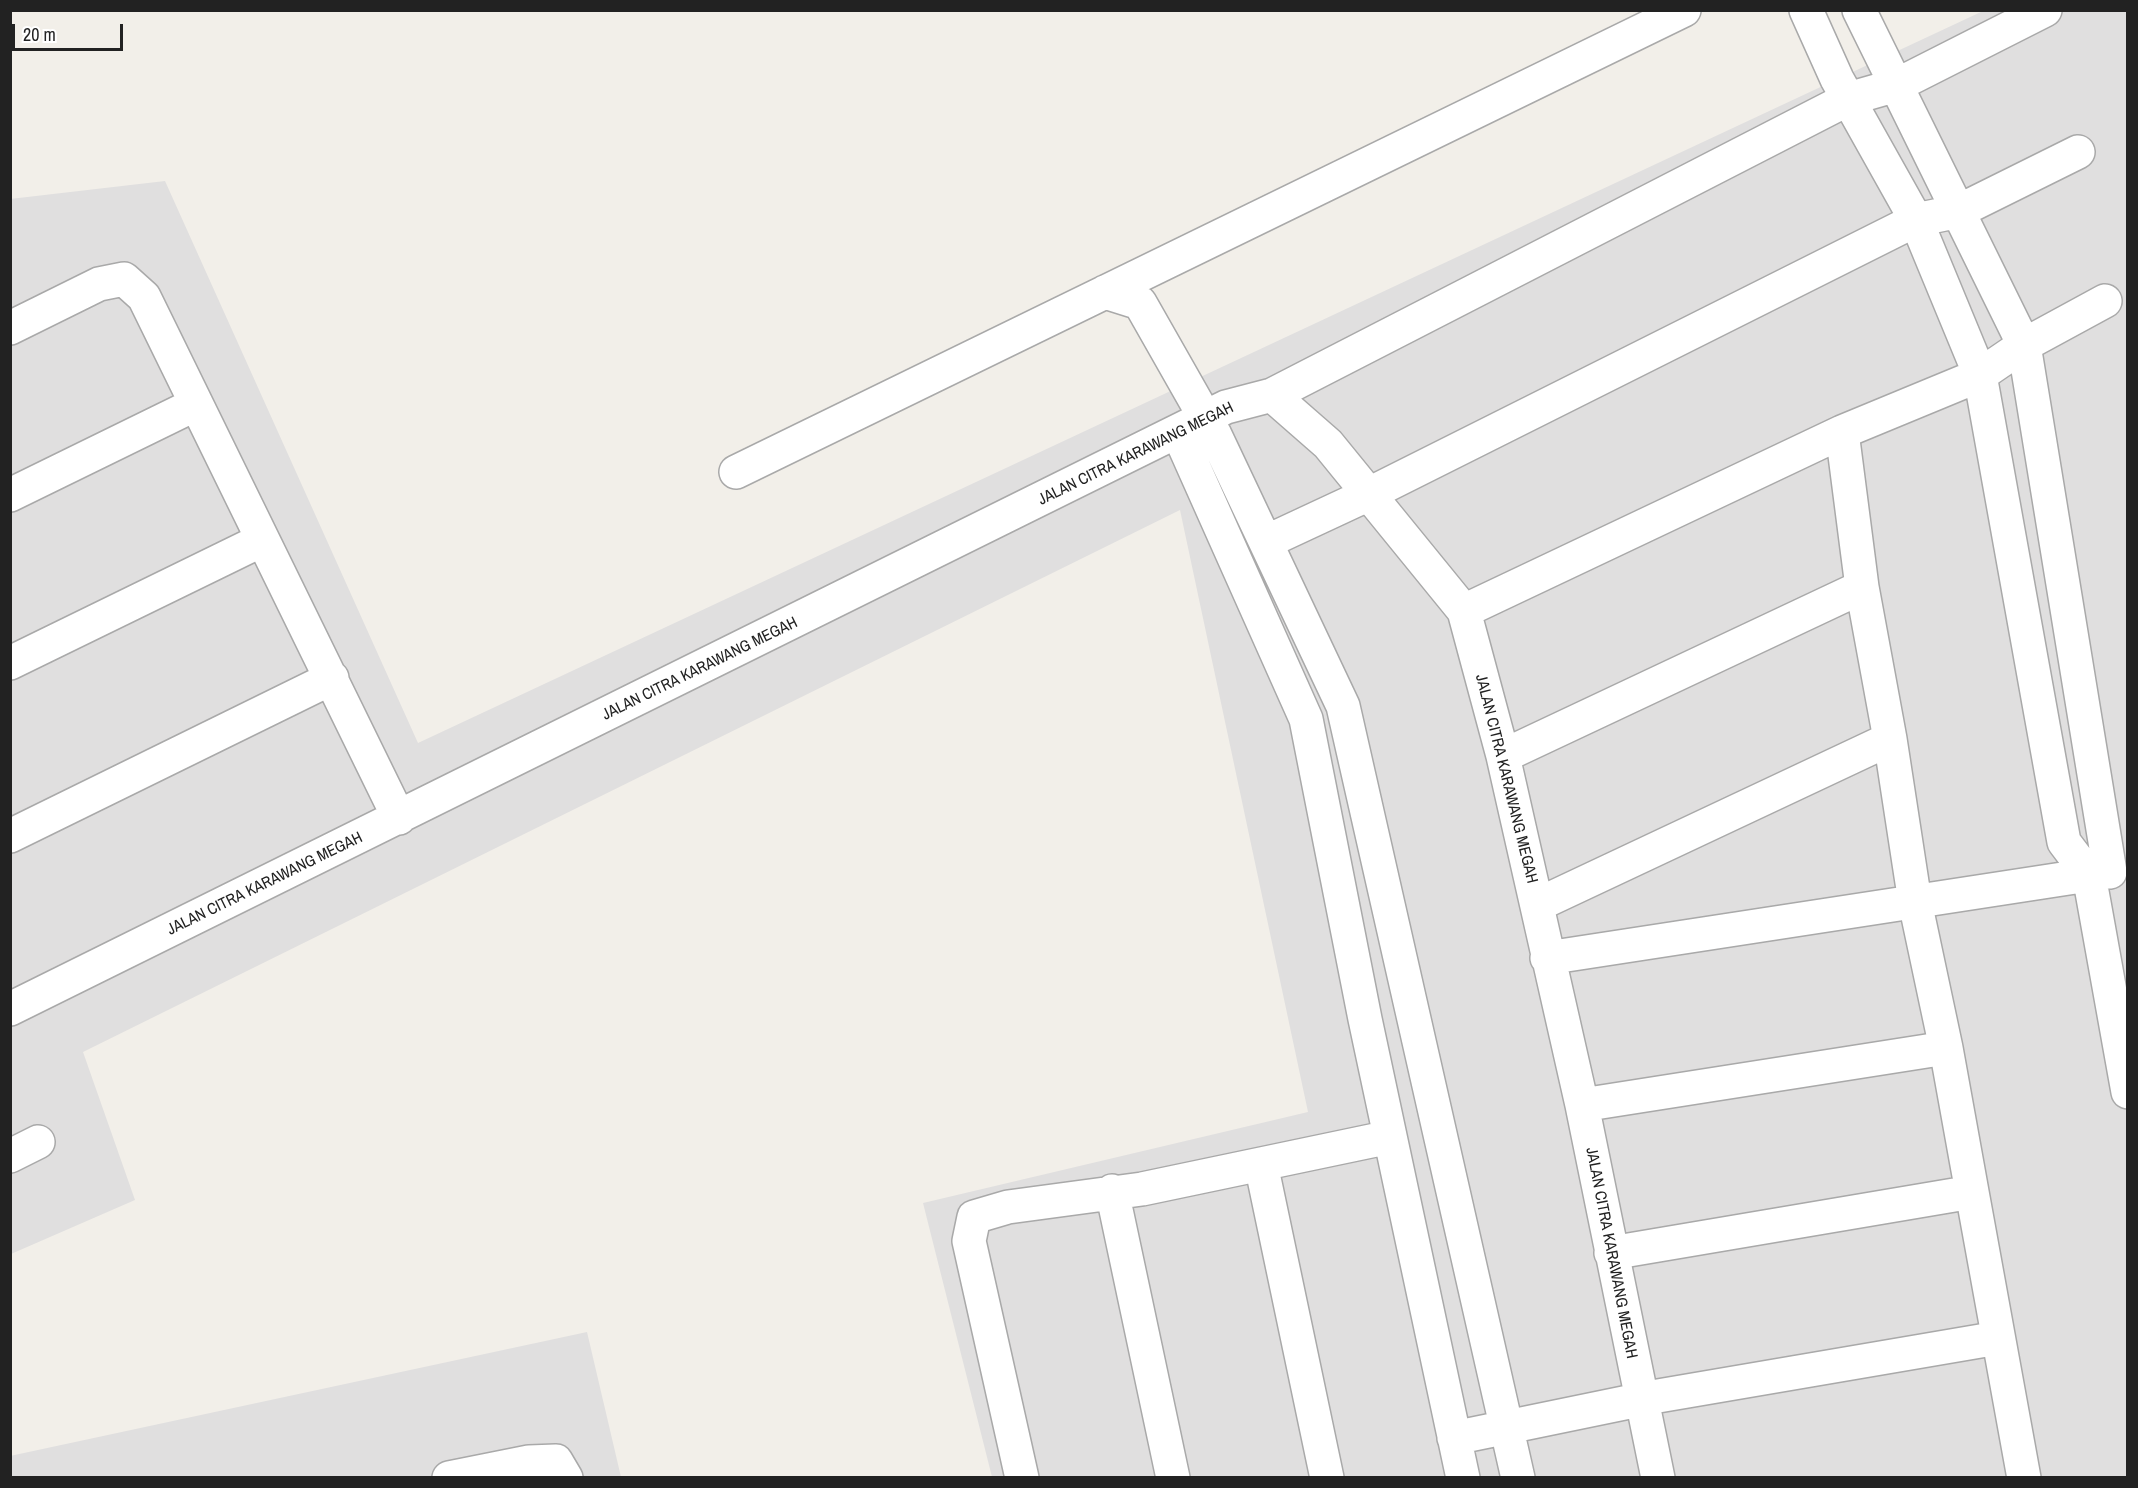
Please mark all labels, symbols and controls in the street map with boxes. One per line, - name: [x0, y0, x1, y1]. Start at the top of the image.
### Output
- scale bar: [15, 12, 126, 50]
- text: 20 m: [23, 22, 56, 47]
- street label: JALAN CITRA KARAWANG MEGAH: [1035, 398, 1237, 510]
- street label: JALAN CITRA KARAWANG MEGAH: [599, 613, 801, 725]
- street label: JALAN CITRA KARAWANG MEGAH: [1471, 672, 1541, 886]
- street label: JALAN CITRA KARAWANG MEGAH: [164, 828, 366, 940]
- street label: JALAN CITRA KARAWANG MEGAH: [1581, 1146, 1641, 1360]

